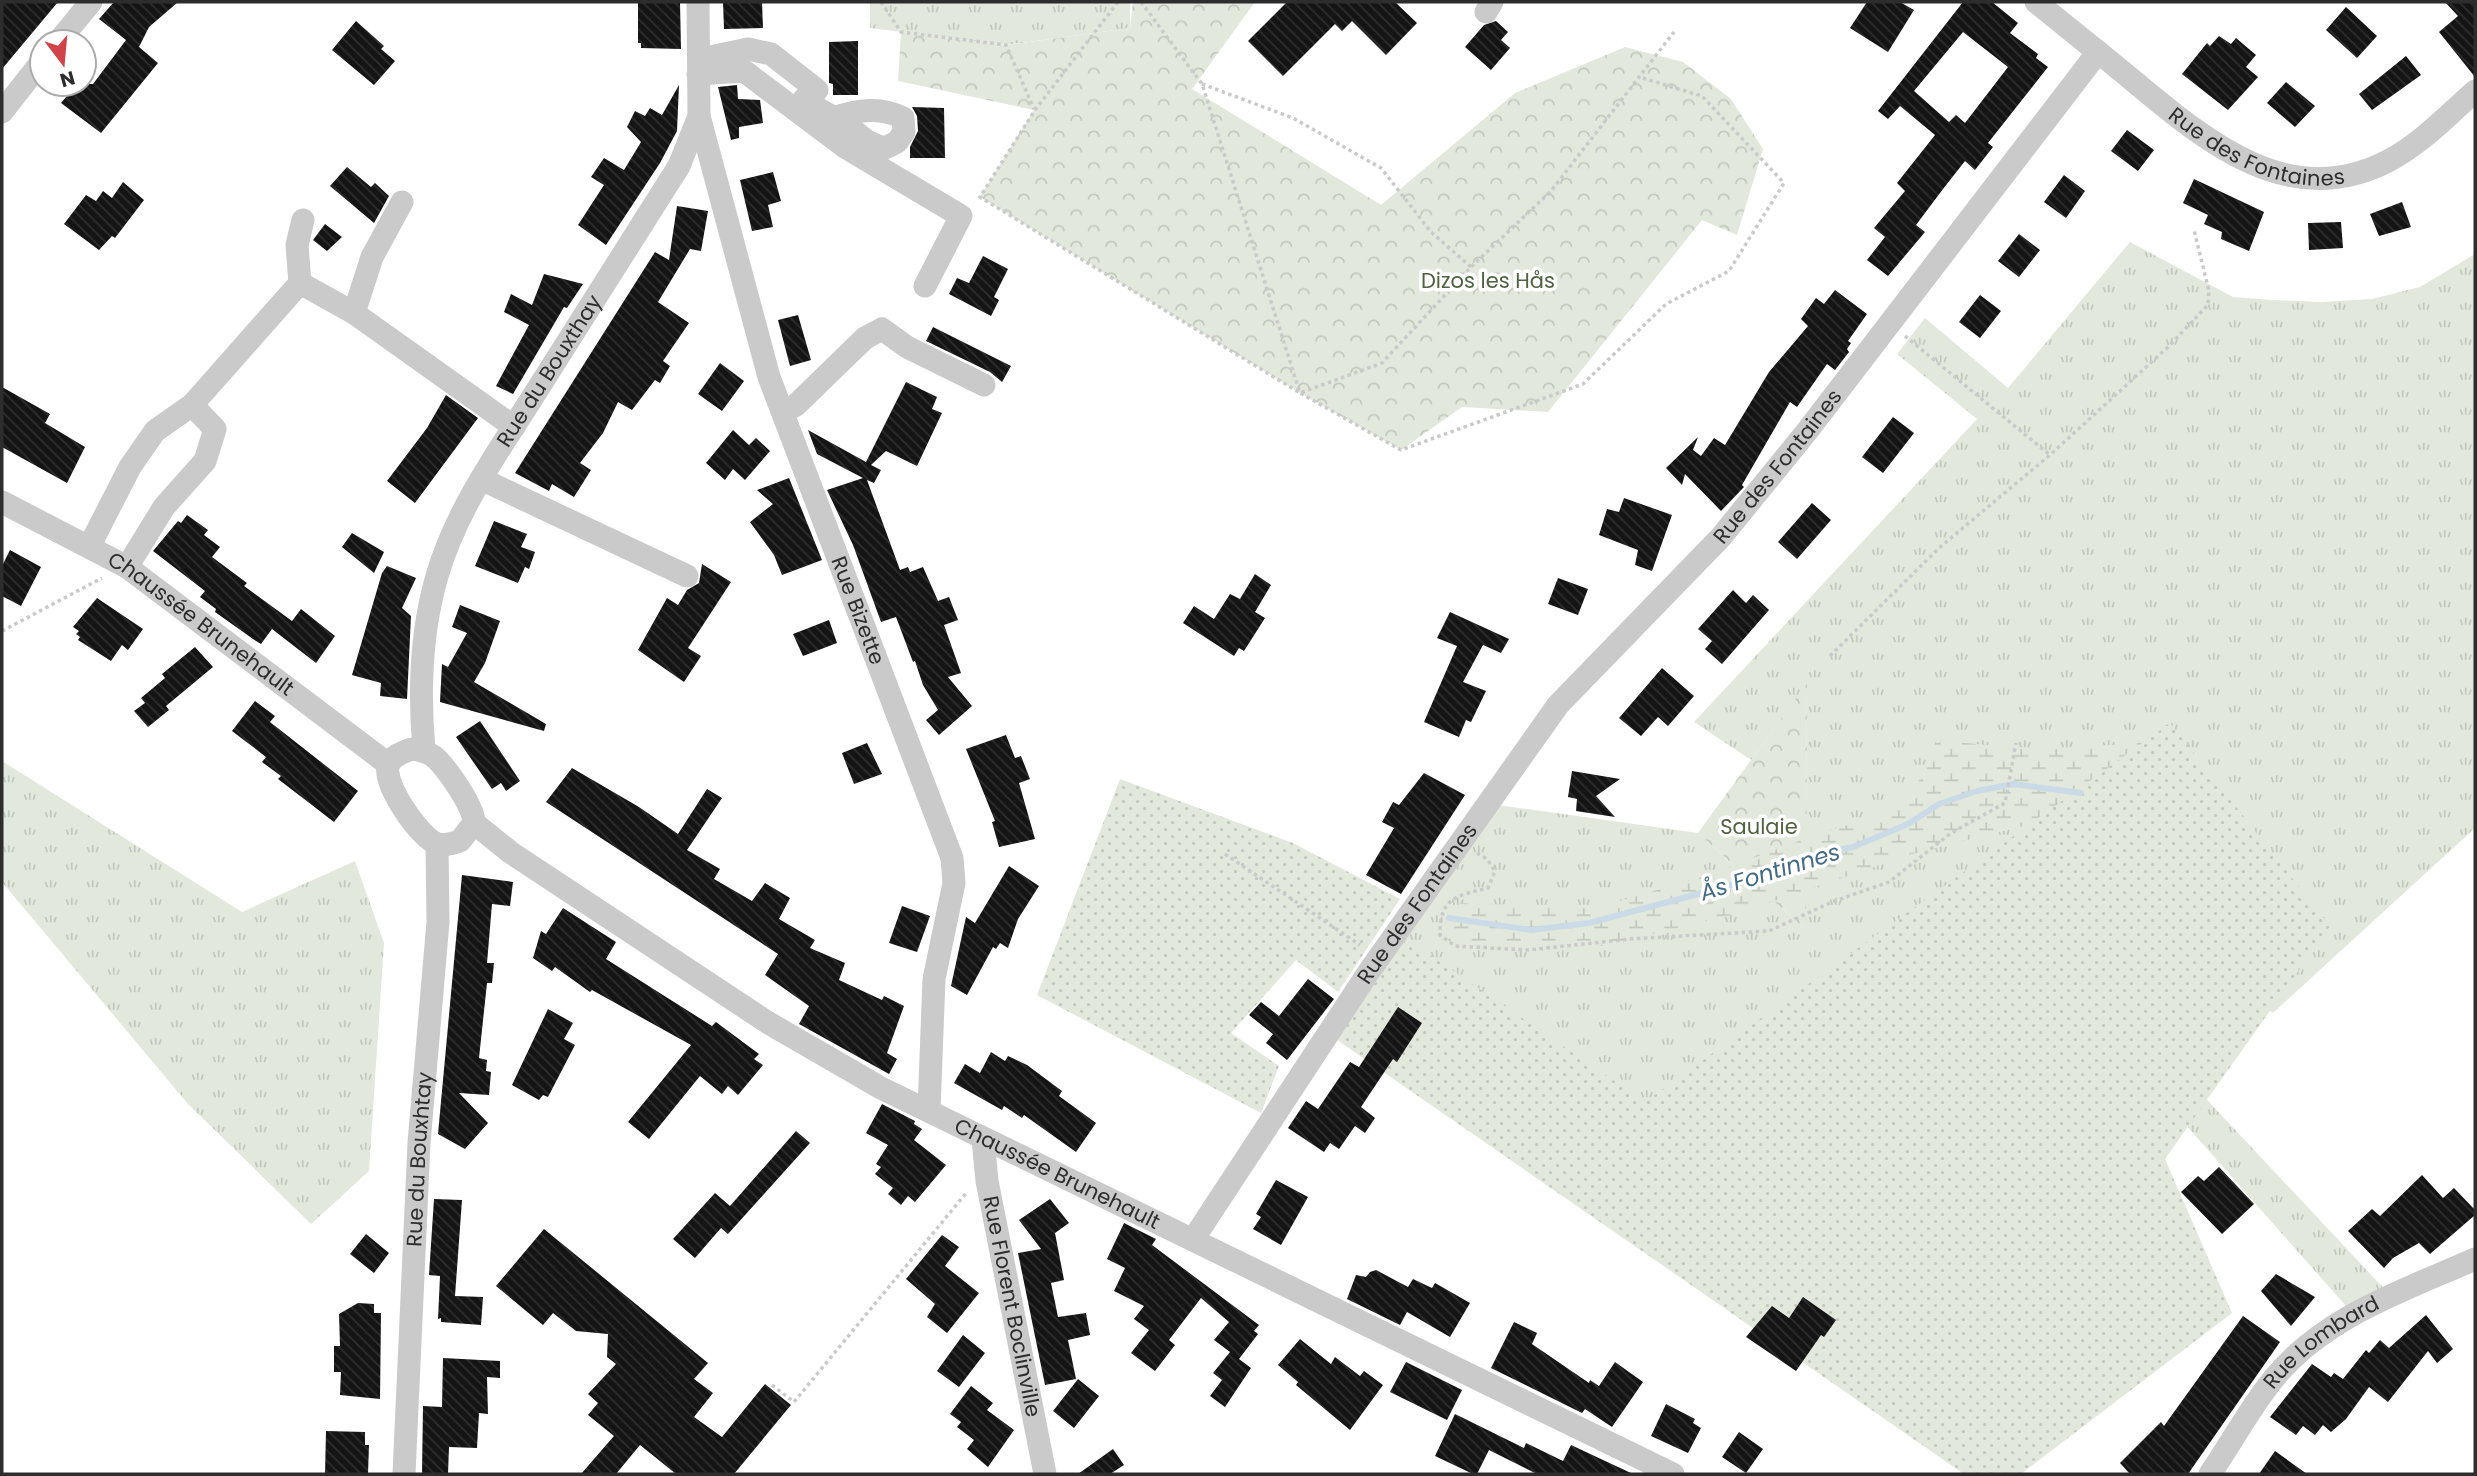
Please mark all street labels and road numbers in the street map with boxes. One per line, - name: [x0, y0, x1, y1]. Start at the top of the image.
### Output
- street label: Rue des Fontaines: [2163, 100, 2347, 193]
- street label: Rue du Bouxthay: [489, 289, 608, 452]
- street label: Rue des Fontaines: [1706, 383, 1848, 550]
- street label: Chaussée Brunehault: [103, 545, 300, 702]
- street label: Rue Bizette: [824, 552, 892, 669]
- street label: Rue des Fontaines: [1350, 817, 1484, 989]
- street label: Rue du Bouxhtay: [399, 1071, 439, 1247]
- street label: Chaussée Brunehault: [950, 1111, 1165, 1236]
- street label: Rue Florent Boclinville: [976, 1193, 1048, 1419]
- street label: Rue Lombard: [2256, 1289, 2384, 1395]

